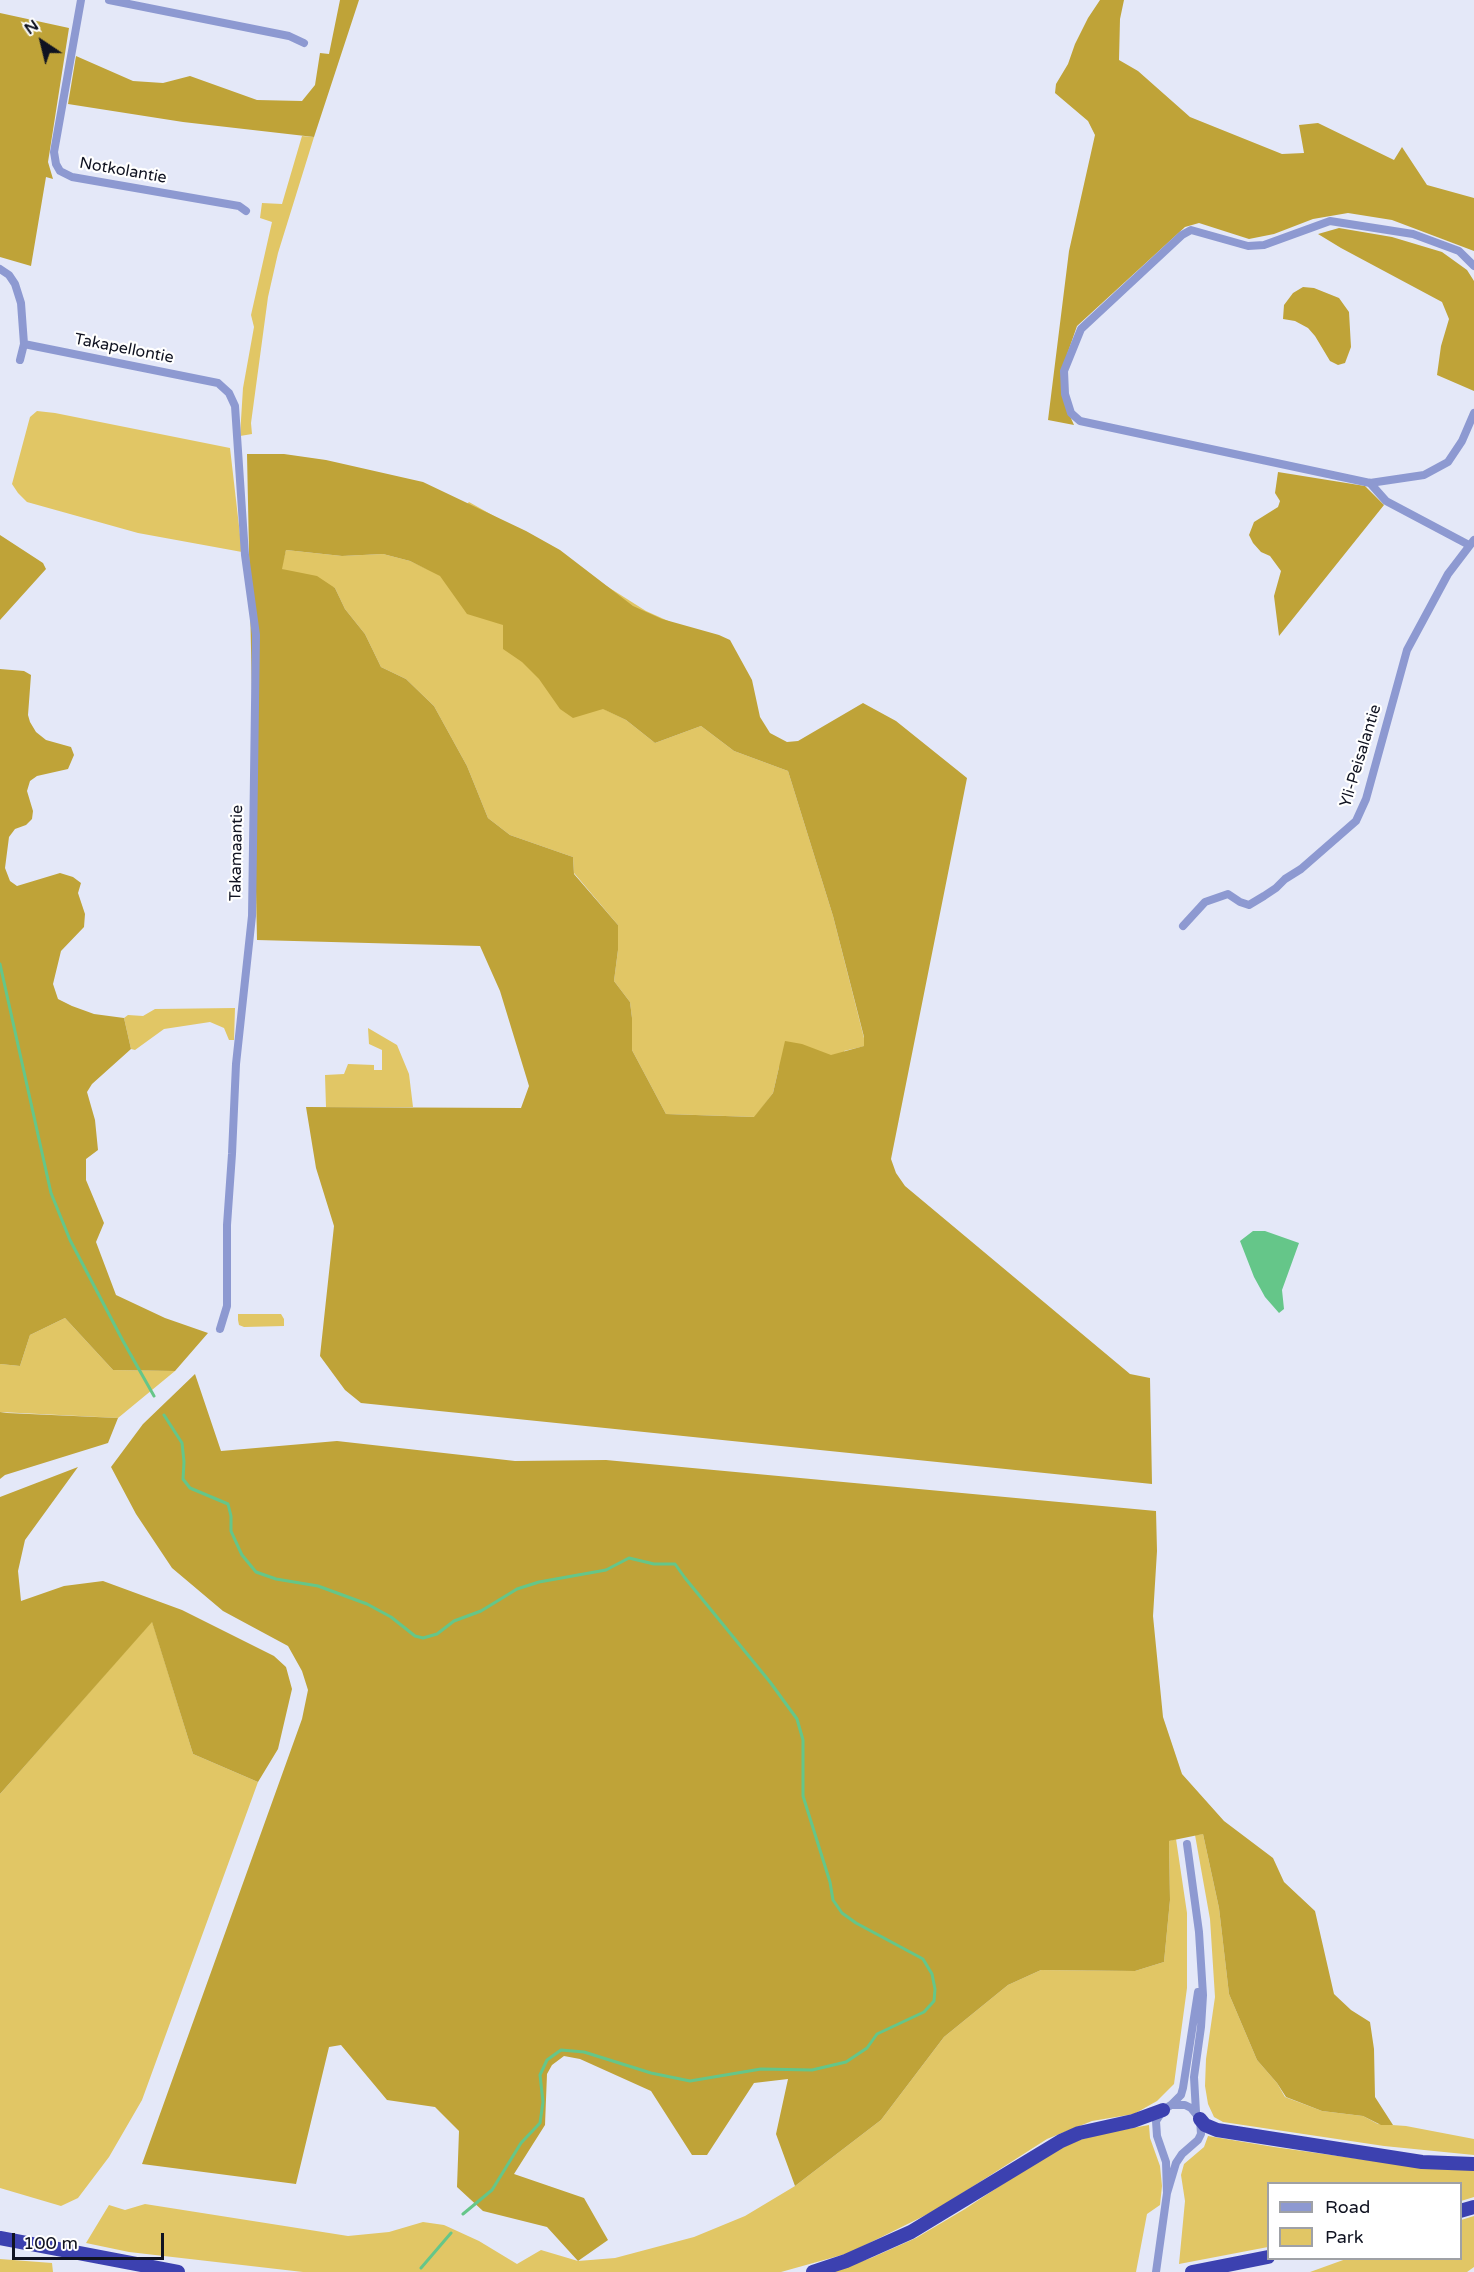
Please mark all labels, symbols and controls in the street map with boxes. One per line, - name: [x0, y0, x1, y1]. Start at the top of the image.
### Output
- north arrow: [12, 12, 72, 72]
- text: N: [21, 15, 43, 39]
- street label: Notkolantie: [78, 154, 168, 188]
- street label: Takapellontie: [73, 330, 175, 368]
- street label: Yli-Peisalantie: [1336, 702, 1386, 810]
- street label: Takamaantie: [227, 805, 247, 901]
- legend: [1267, 2182, 1462, 2260]
- text: Road: [1325, 2196, 1370, 2218]
- scale bar: [15, 2221, 166, 2259]
- text: Park: [1325, 2226, 1363, 2248]
- text: 100 m: [23, 2232, 78, 2254]

